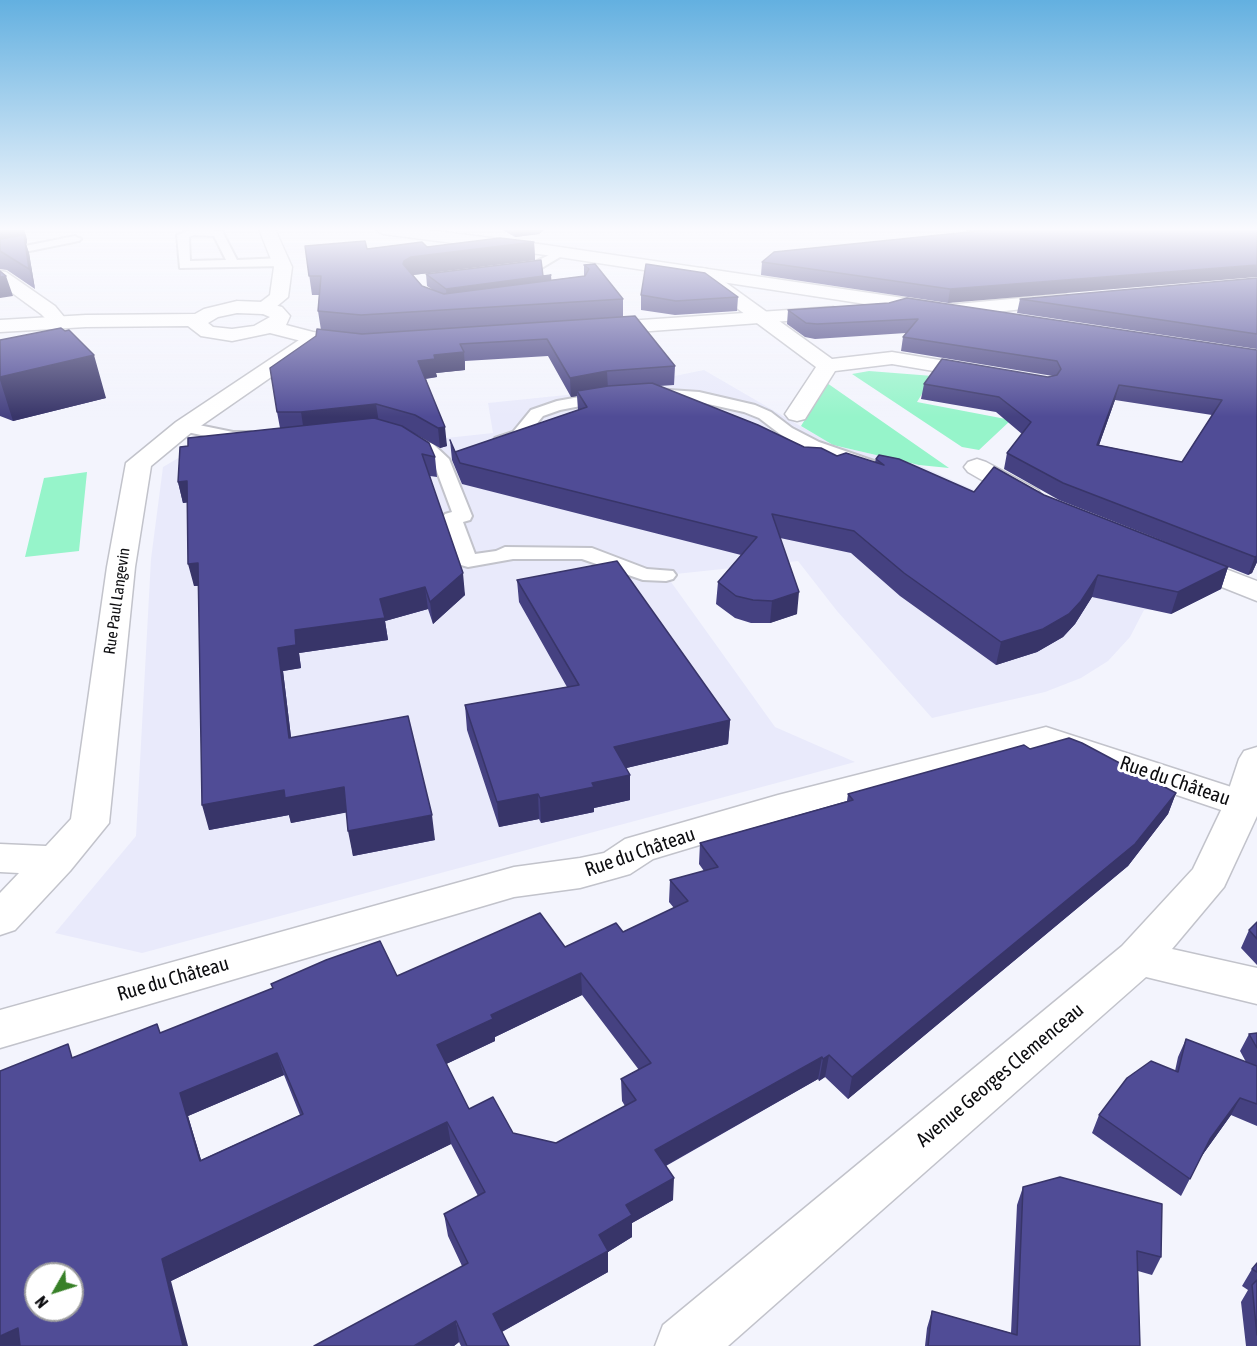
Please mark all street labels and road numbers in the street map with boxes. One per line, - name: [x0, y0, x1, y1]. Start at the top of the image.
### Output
- street label: Rue Paul Langevin: [100, 546, 134, 656]
- street label: Rue du Château: [1117, 751, 1233, 811]
- street label: Rue du Château: [582, 822, 698, 882]
- street label: Rue du Château: [114, 952, 232, 1006]
- street label: Avenue Georges Clemenceau: [911, 998, 1089, 1152]

